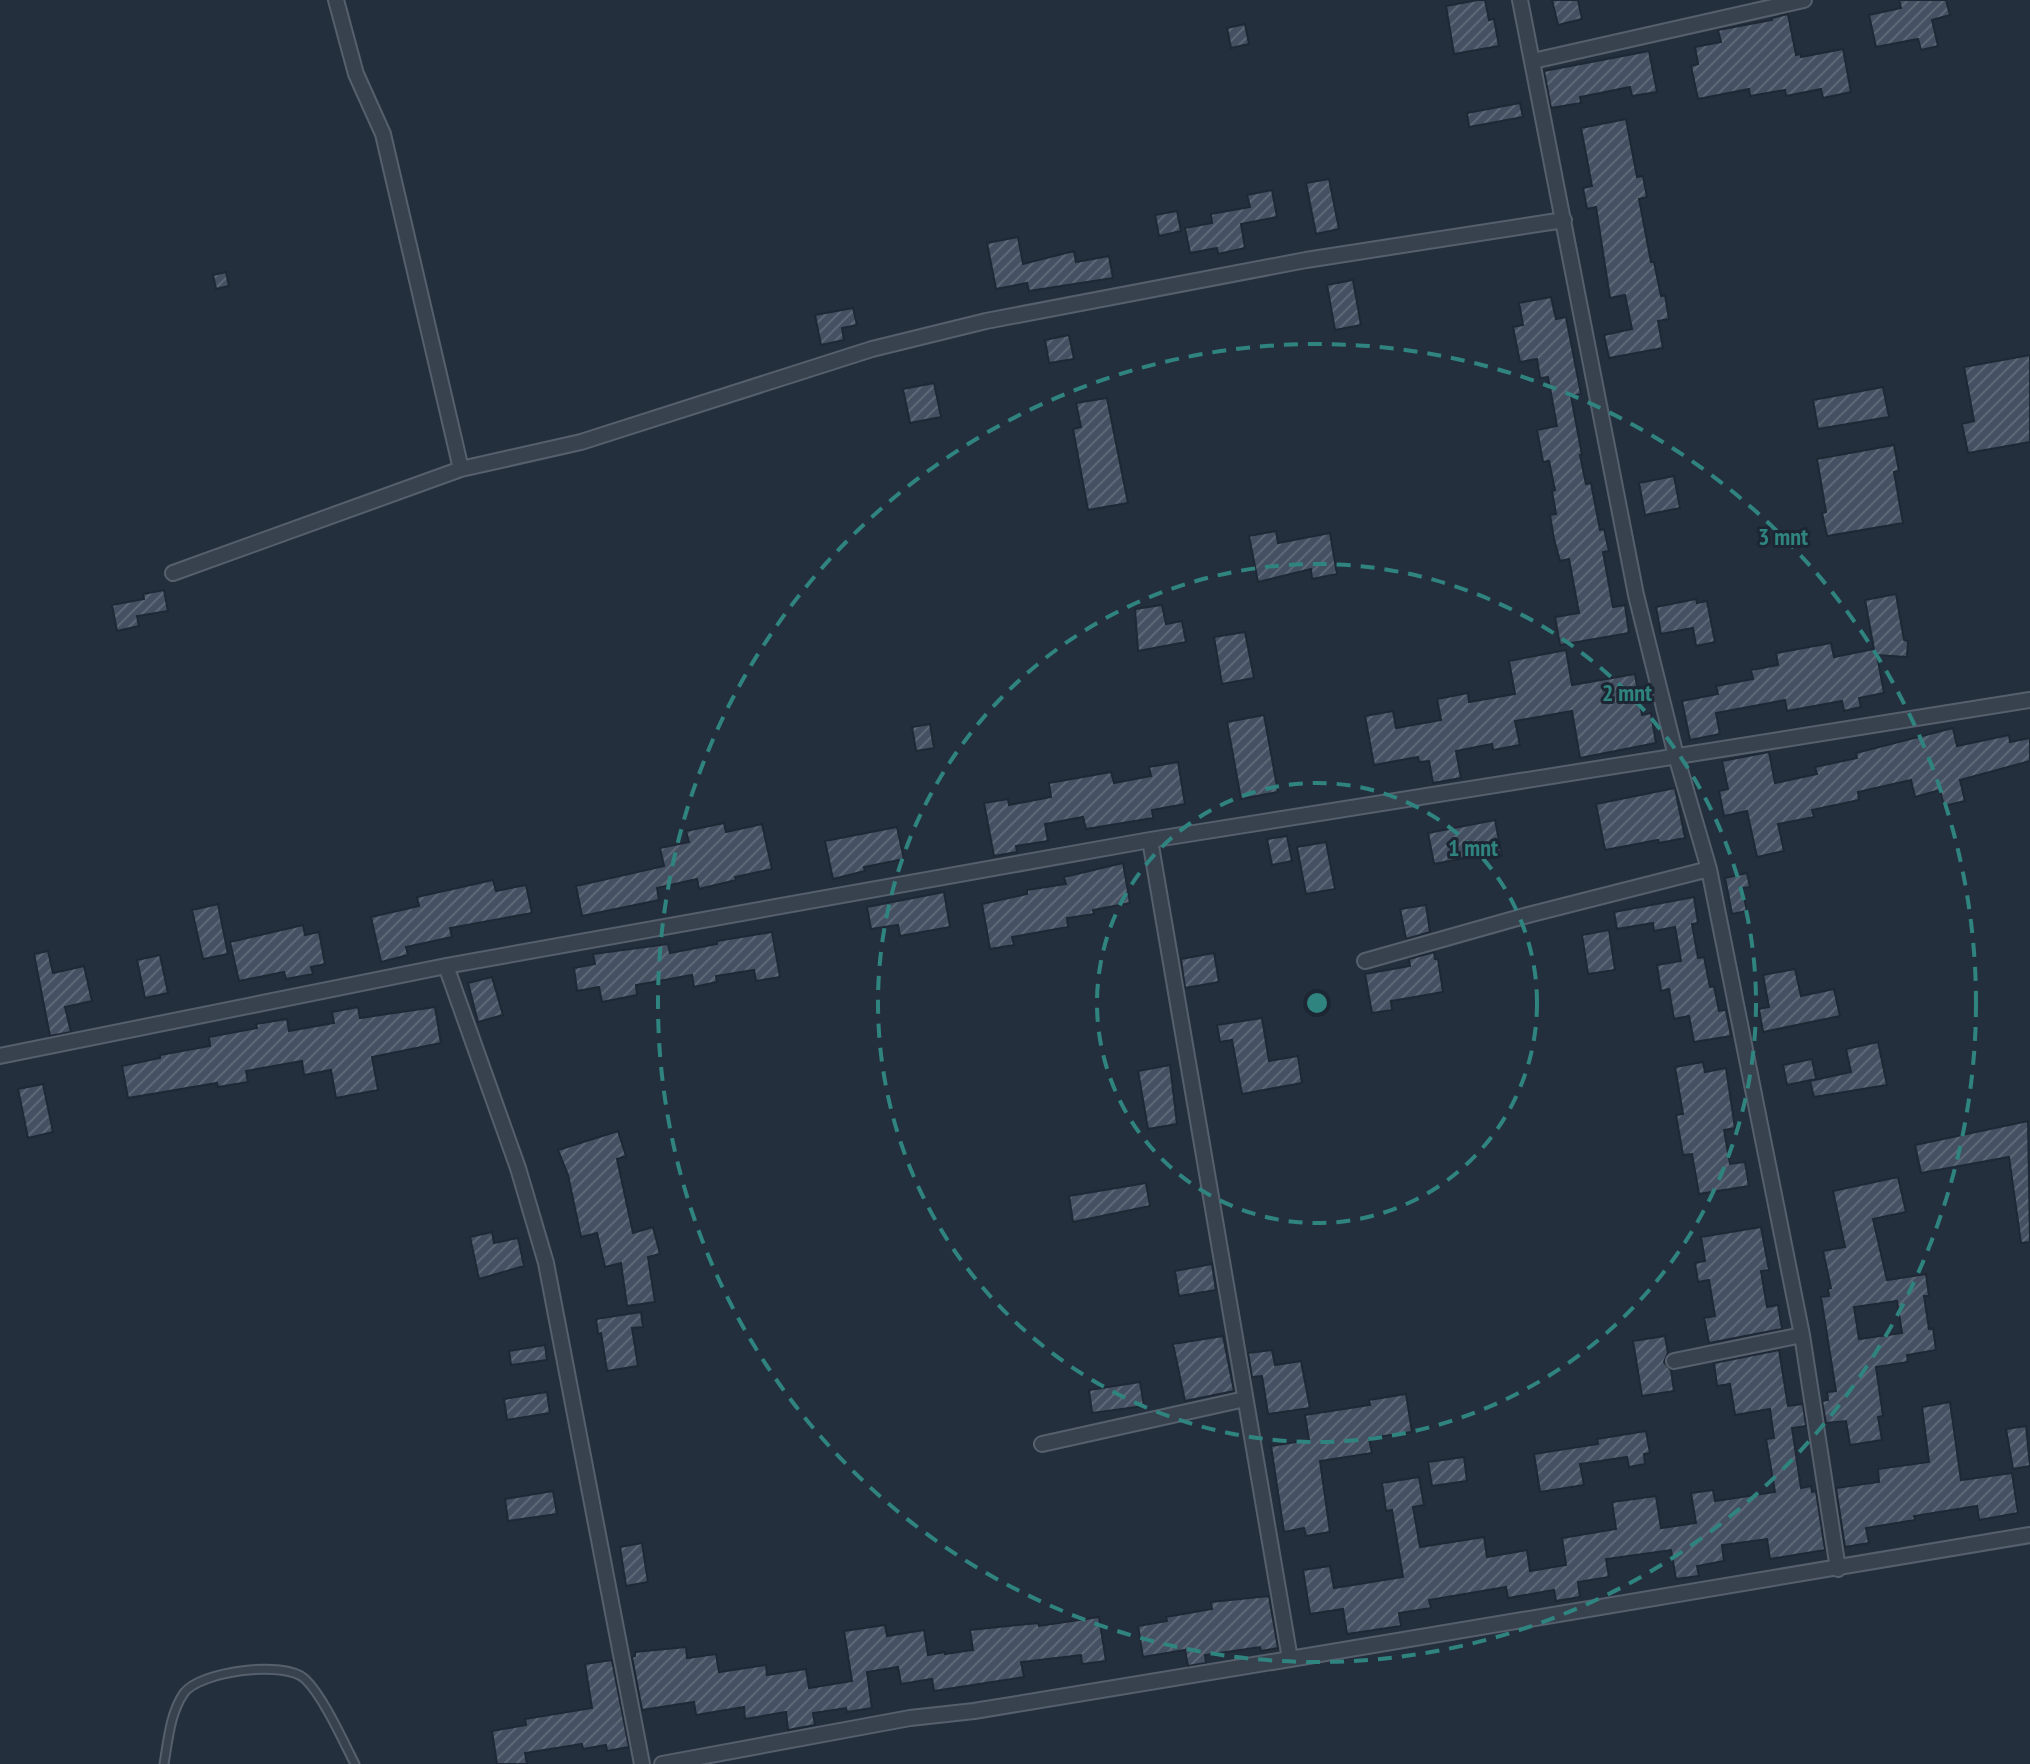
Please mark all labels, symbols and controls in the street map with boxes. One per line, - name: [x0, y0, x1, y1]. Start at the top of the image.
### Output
- text: 3 mnt: [1758, 521, 1808, 552]
- text: 2 mnt: [1602, 677, 1652, 708]
- text: 1 mnt: [1448, 832, 1498, 863]
- centre of rings: [1303, 989, 1331, 1017]

